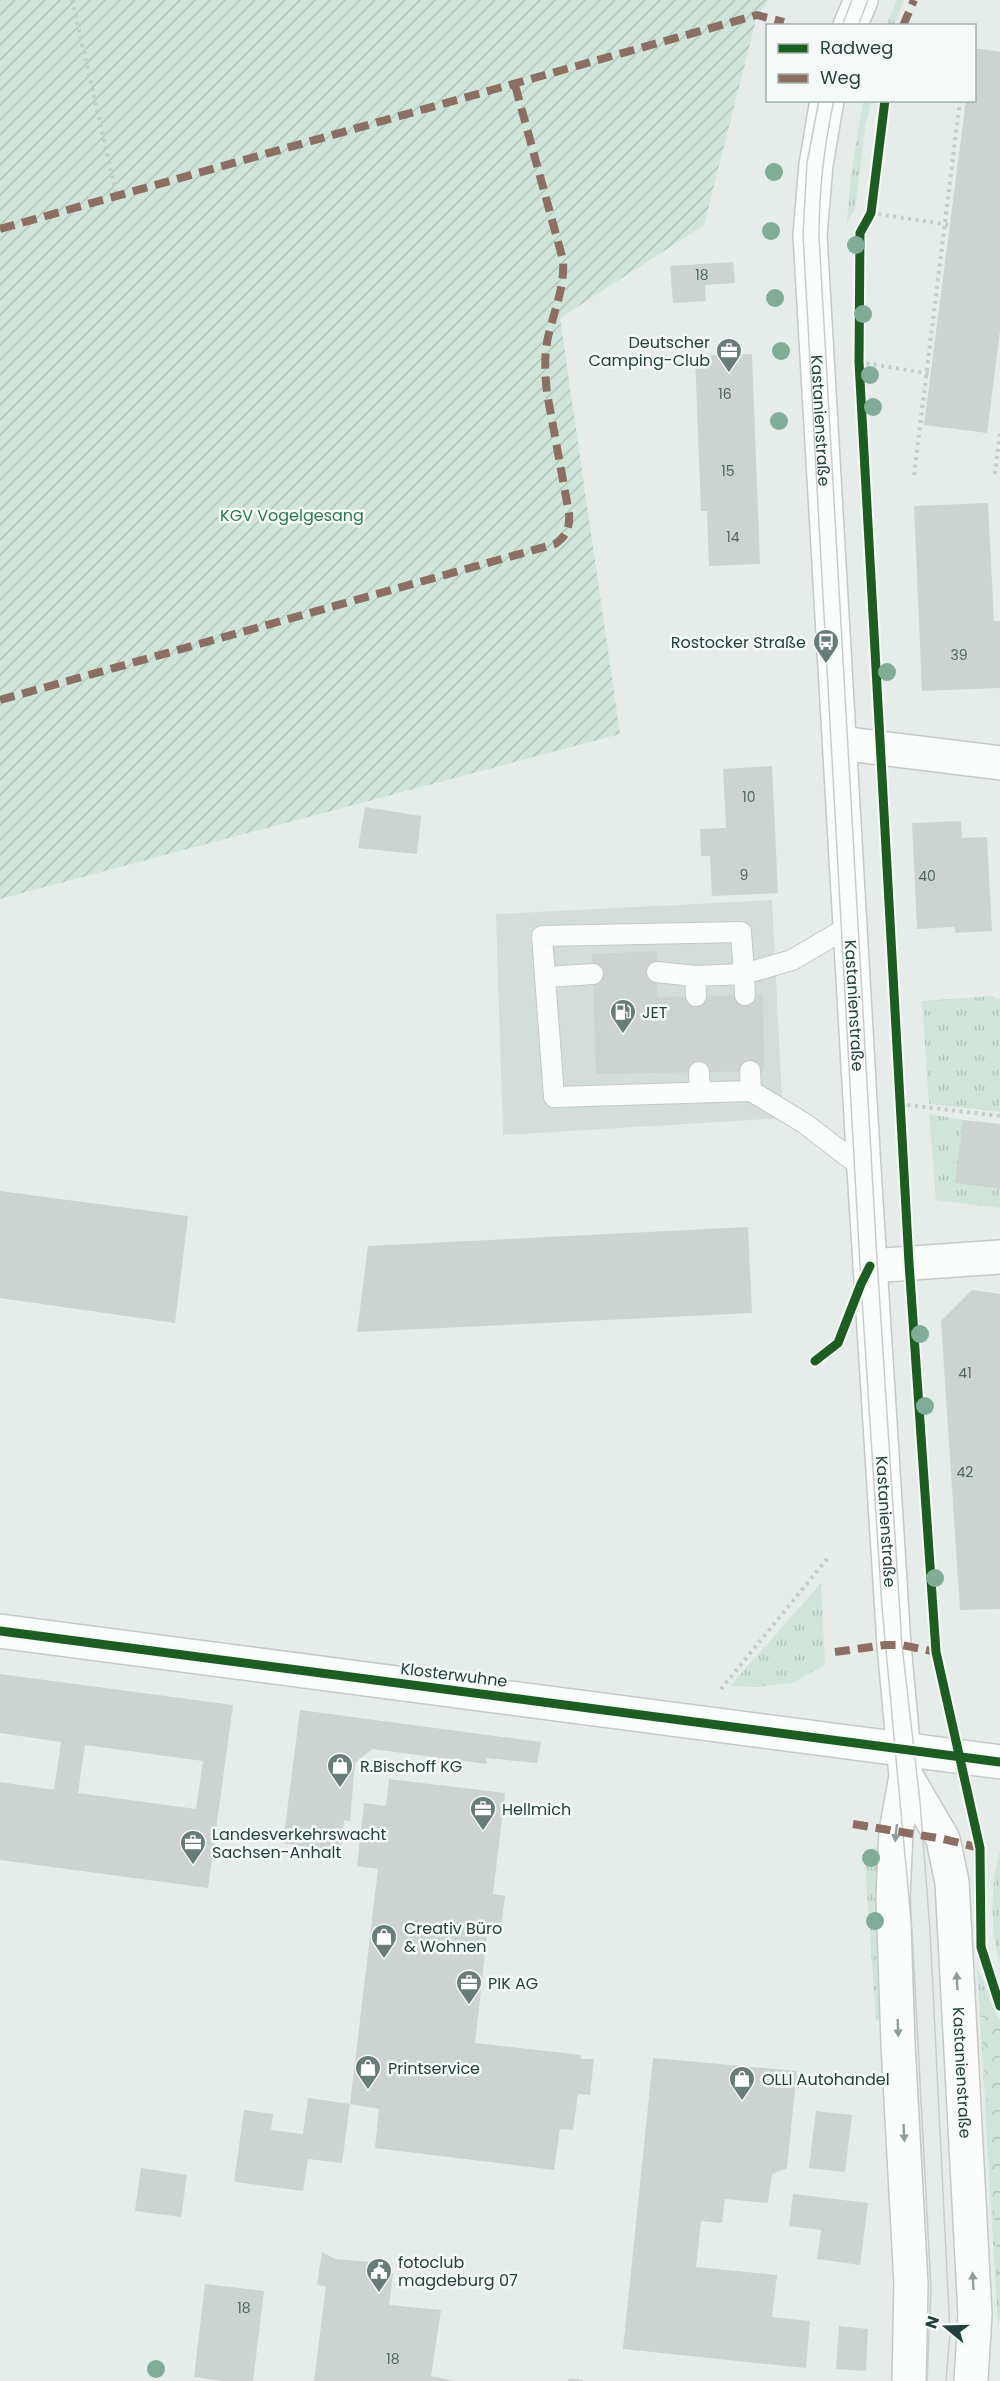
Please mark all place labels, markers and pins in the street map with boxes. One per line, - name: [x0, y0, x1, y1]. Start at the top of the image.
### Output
- place label: Deutscher Camping-Club: [588, 331, 710, 372]
- office icon: Deutscher Camping-Club: [714, 336, 744, 374]
- bus stop icon: Rostocker Straße: [811, 627, 841, 665]
- place label: Rostocker Straße: [671, 631, 806, 654]
- fuel station icon: JET: [608, 997, 638, 1035]
- place label: JET: [642, 1001, 668, 1024]
- shop icon: R.Bischoff KG: [325, 1751, 355, 1789]
- place label: R.Bischoff KG: [360, 1755, 462, 1778]
- office icon: Hellmich: [468, 1794, 498, 1832]
- place label: Hellmich: [502, 1798, 571, 1821]
- place label: Landesverkehrswacht Sachsen-Anhalt: [212, 1823, 387, 1864]
- office icon: Landesverkehrswacht Sachsen-Anhalt: [178, 1828, 208, 1866]
- place label: Creativ Büro & Wohnen: [404, 1917, 502, 1958]
- shop icon: Creativ Büro & Wohnen: [369, 1922, 399, 1960]
- office icon: PIK AG: [454, 1968, 484, 2006]
- place label: PIK AG: [488, 1972, 538, 1995]
- shop icon: Printservice: [353, 2053, 383, 2091]
- place label: Printservice: [388, 2057, 480, 2080]
- shop icon: OLLI Autohandel: [727, 2064, 757, 2102]
- place label: OLLI Autohandel: [762, 2068, 890, 2091]
- place label: fotoclub magdeburg 07: [398, 2251, 518, 2292]
- public building icon: fotoclub magdeburg 07: [364, 2256, 394, 2294]

